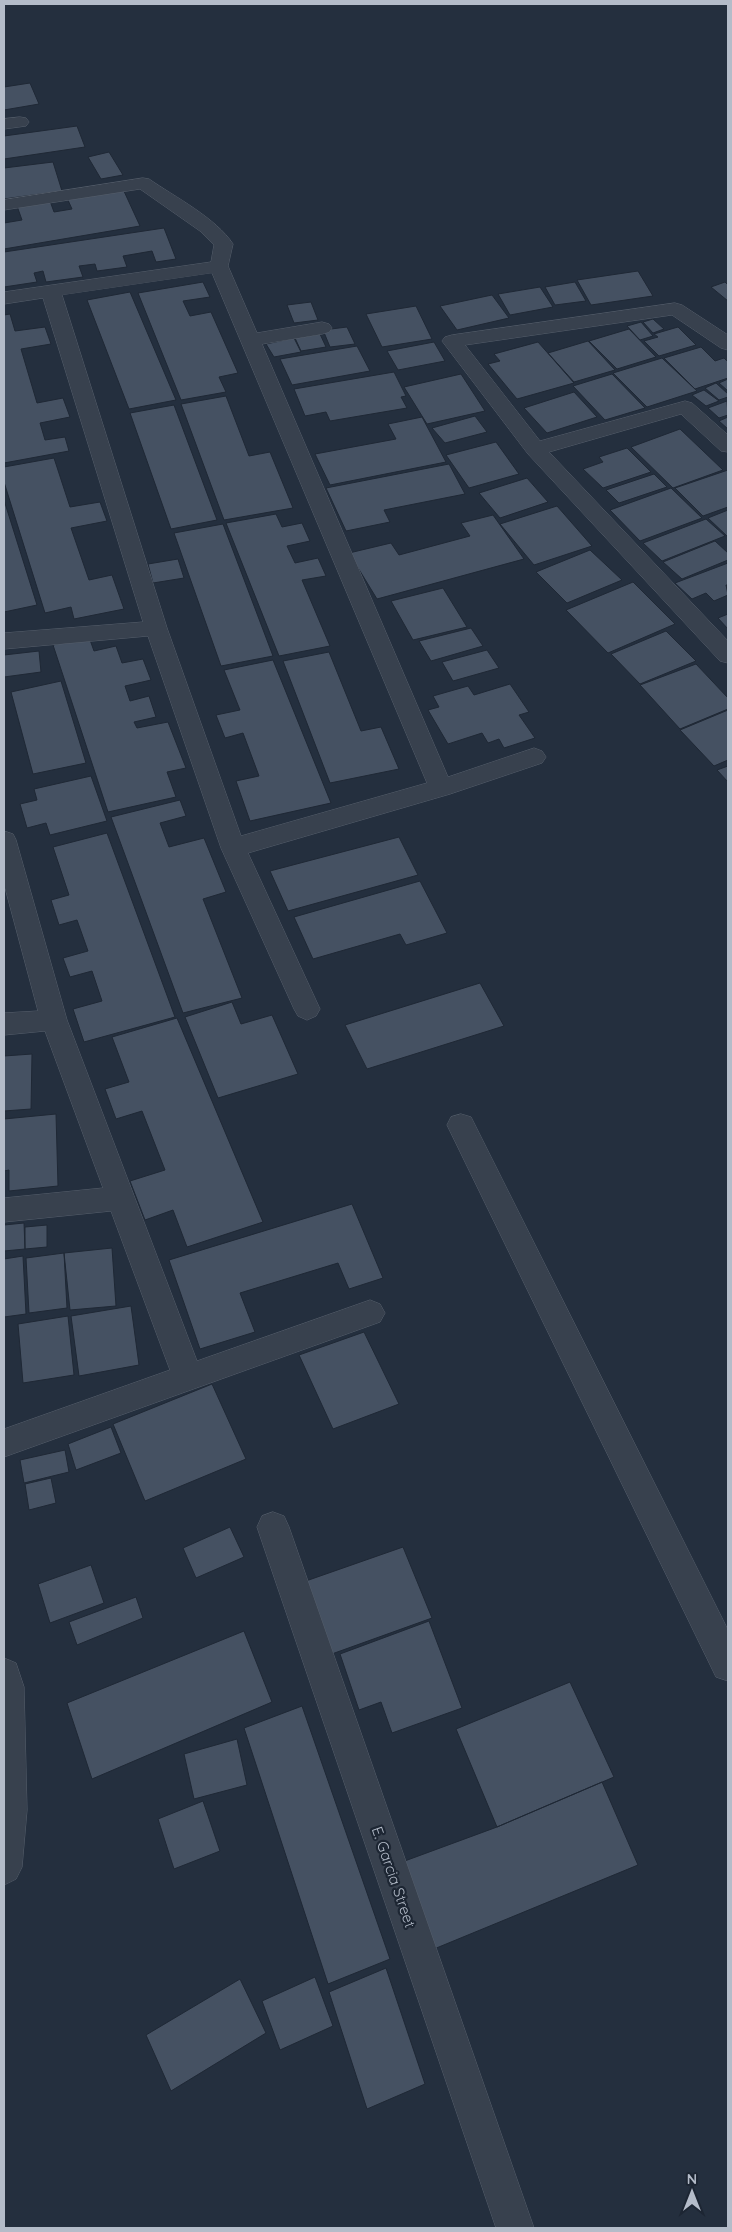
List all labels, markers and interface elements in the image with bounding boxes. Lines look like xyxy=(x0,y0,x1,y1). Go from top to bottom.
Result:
street label: E. Garcia Street xyxy=(368,1824,420,1930)
north arrow xyxy=(667,2167,717,2217)
text: N xyxy=(687,2170,697,2188)

